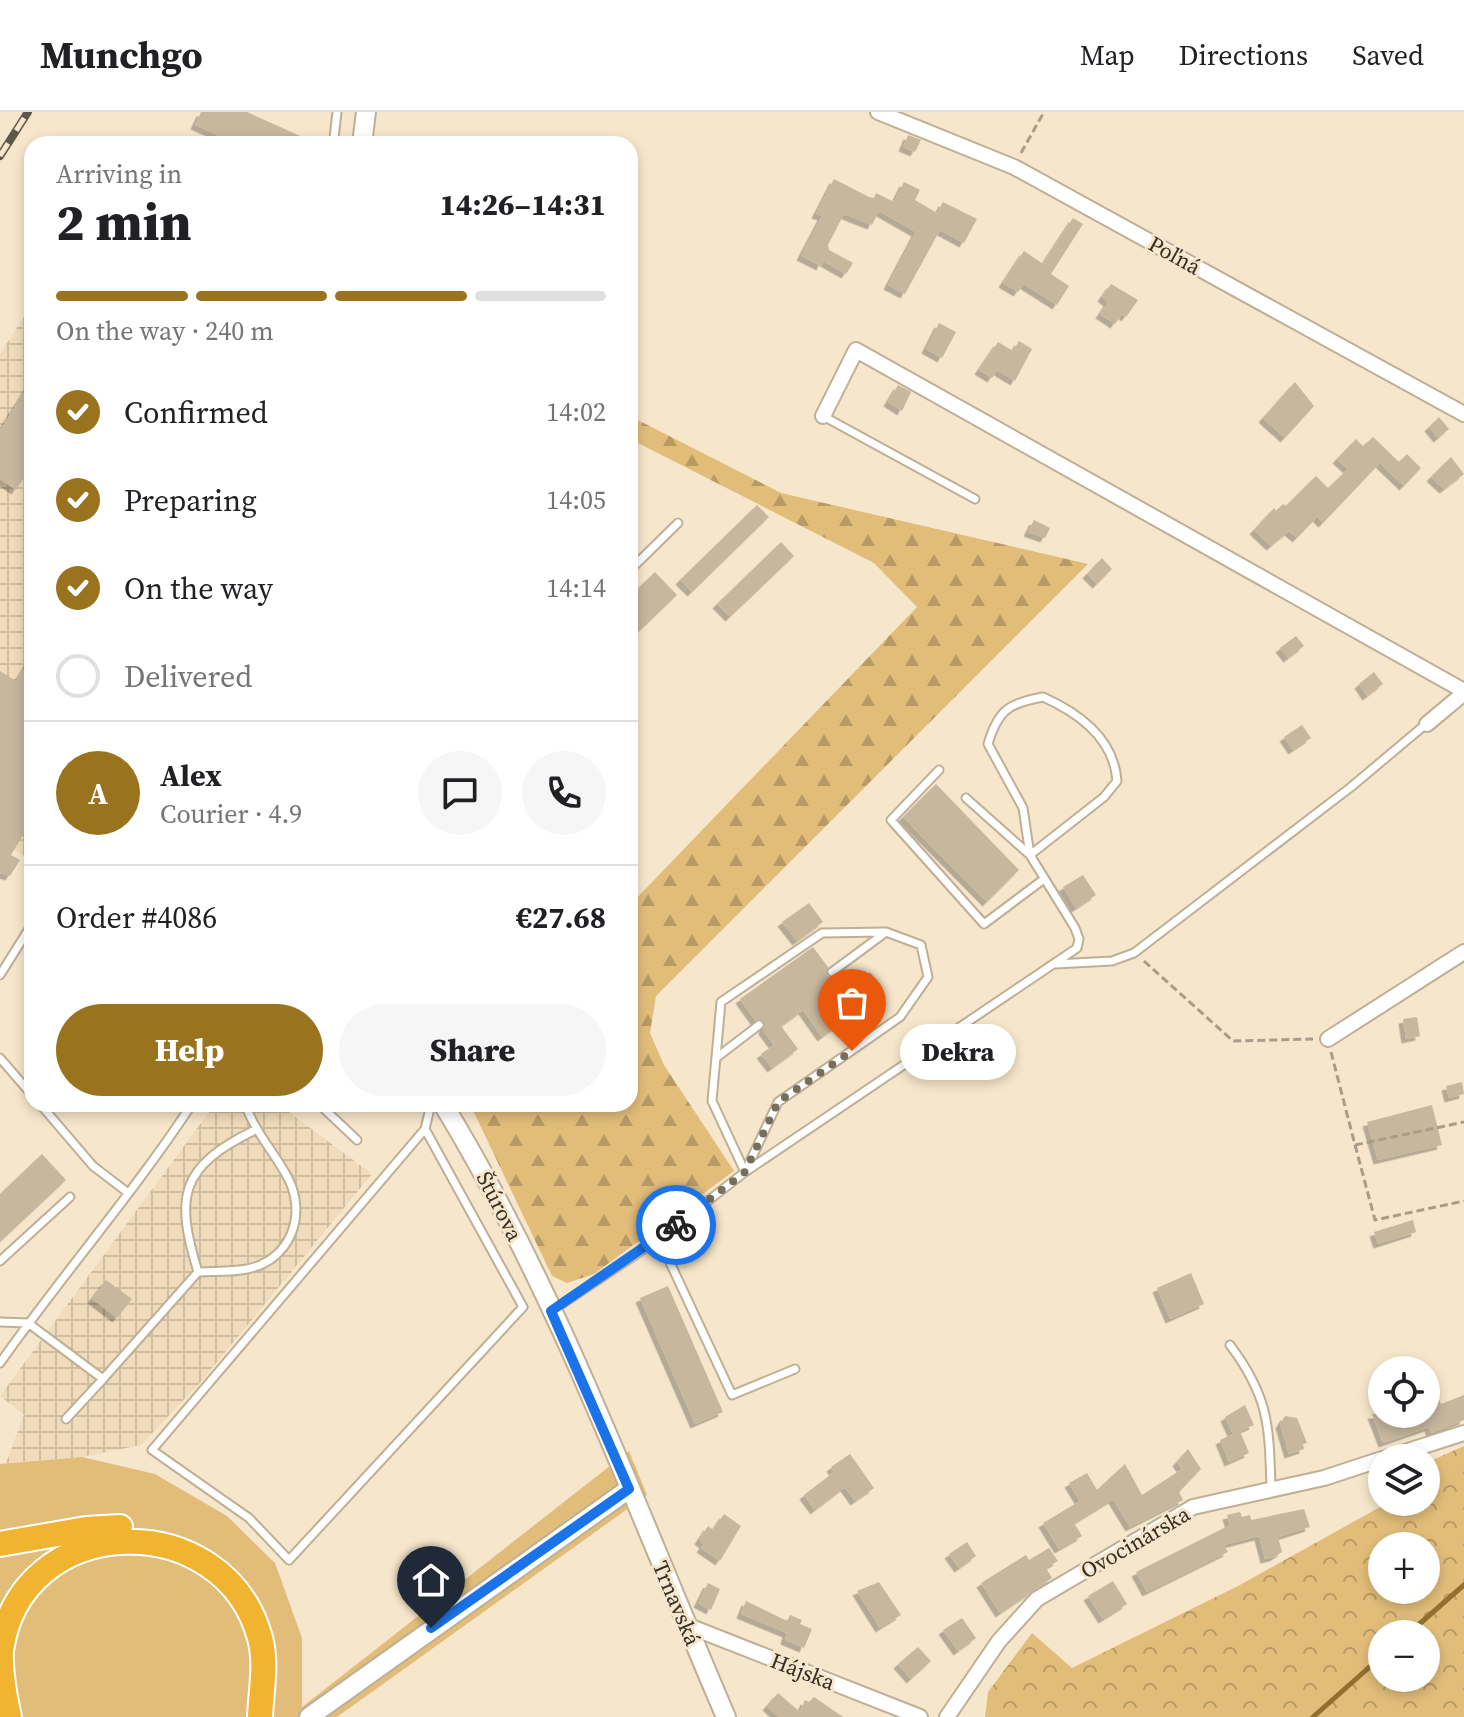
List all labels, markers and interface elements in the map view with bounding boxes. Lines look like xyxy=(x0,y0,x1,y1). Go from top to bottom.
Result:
text: Munchgo xyxy=(40,29,203,81)
text: Map xyxy=(1080,36,1135,74)
text: Directions xyxy=(1179,36,1308,74)
text: Saved xyxy=(1352,36,1424,74)
text: Arriving in xyxy=(56,156,182,192)
text: 14:26–14:31 xyxy=(439,184,606,225)
text: 2 min xyxy=(56,186,192,257)
street label: Poľná xyxy=(1143,228,1207,282)
text: On the way · 240 m xyxy=(56,313,274,349)
icon: check xyxy=(56,390,100,434)
text: Confirmed xyxy=(124,392,268,433)
text: 14:02 xyxy=(546,394,606,430)
icon: check xyxy=(56,478,100,522)
text: Preparing xyxy=(124,480,257,521)
text: 14:05 xyxy=(546,482,606,518)
icon: check xyxy=(56,566,100,610)
text: On the way xyxy=(124,568,273,609)
text: 14:14 xyxy=(546,570,606,606)
text: Delivered xyxy=(124,656,252,697)
button: chat xyxy=(418,751,502,835)
button: phone xyxy=(522,751,606,835)
text: Alex xyxy=(160,755,222,796)
text: A xyxy=(88,773,108,814)
text: Courier · 4.9 xyxy=(160,796,302,832)
text: Order #4086 xyxy=(56,897,217,938)
text: €27.68 xyxy=(516,897,606,938)
pin xyxy=(818,969,886,1051)
icon: bag xyxy=(830,981,874,1025)
button: Help xyxy=(56,1004,323,1096)
button: Share xyxy=(339,1004,606,1096)
callout: Dekra xyxy=(900,1023,1016,1079)
text: Dekra xyxy=(922,1034,994,1070)
street label: Štúrova xyxy=(470,1166,531,1247)
courier xyxy=(636,1185,716,1265)
icon: bike xyxy=(654,1203,698,1247)
map controls xyxy=(1368,1356,1440,1692)
button: locate xyxy=(1368,1356,1440,1428)
button: layers xyxy=(1368,1444,1440,1516)
street label: Ovocinárska xyxy=(1075,1498,1196,1585)
button: + xyxy=(1368,1532,1440,1604)
pin xyxy=(397,1546,465,1628)
street label: Trnavská xyxy=(646,1556,709,1651)
icon: home xyxy=(409,1558,453,1602)
button: − xyxy=(1368,1620,1440,1692)
street label: Hájska xyxy=(766,1645,840,1697)

